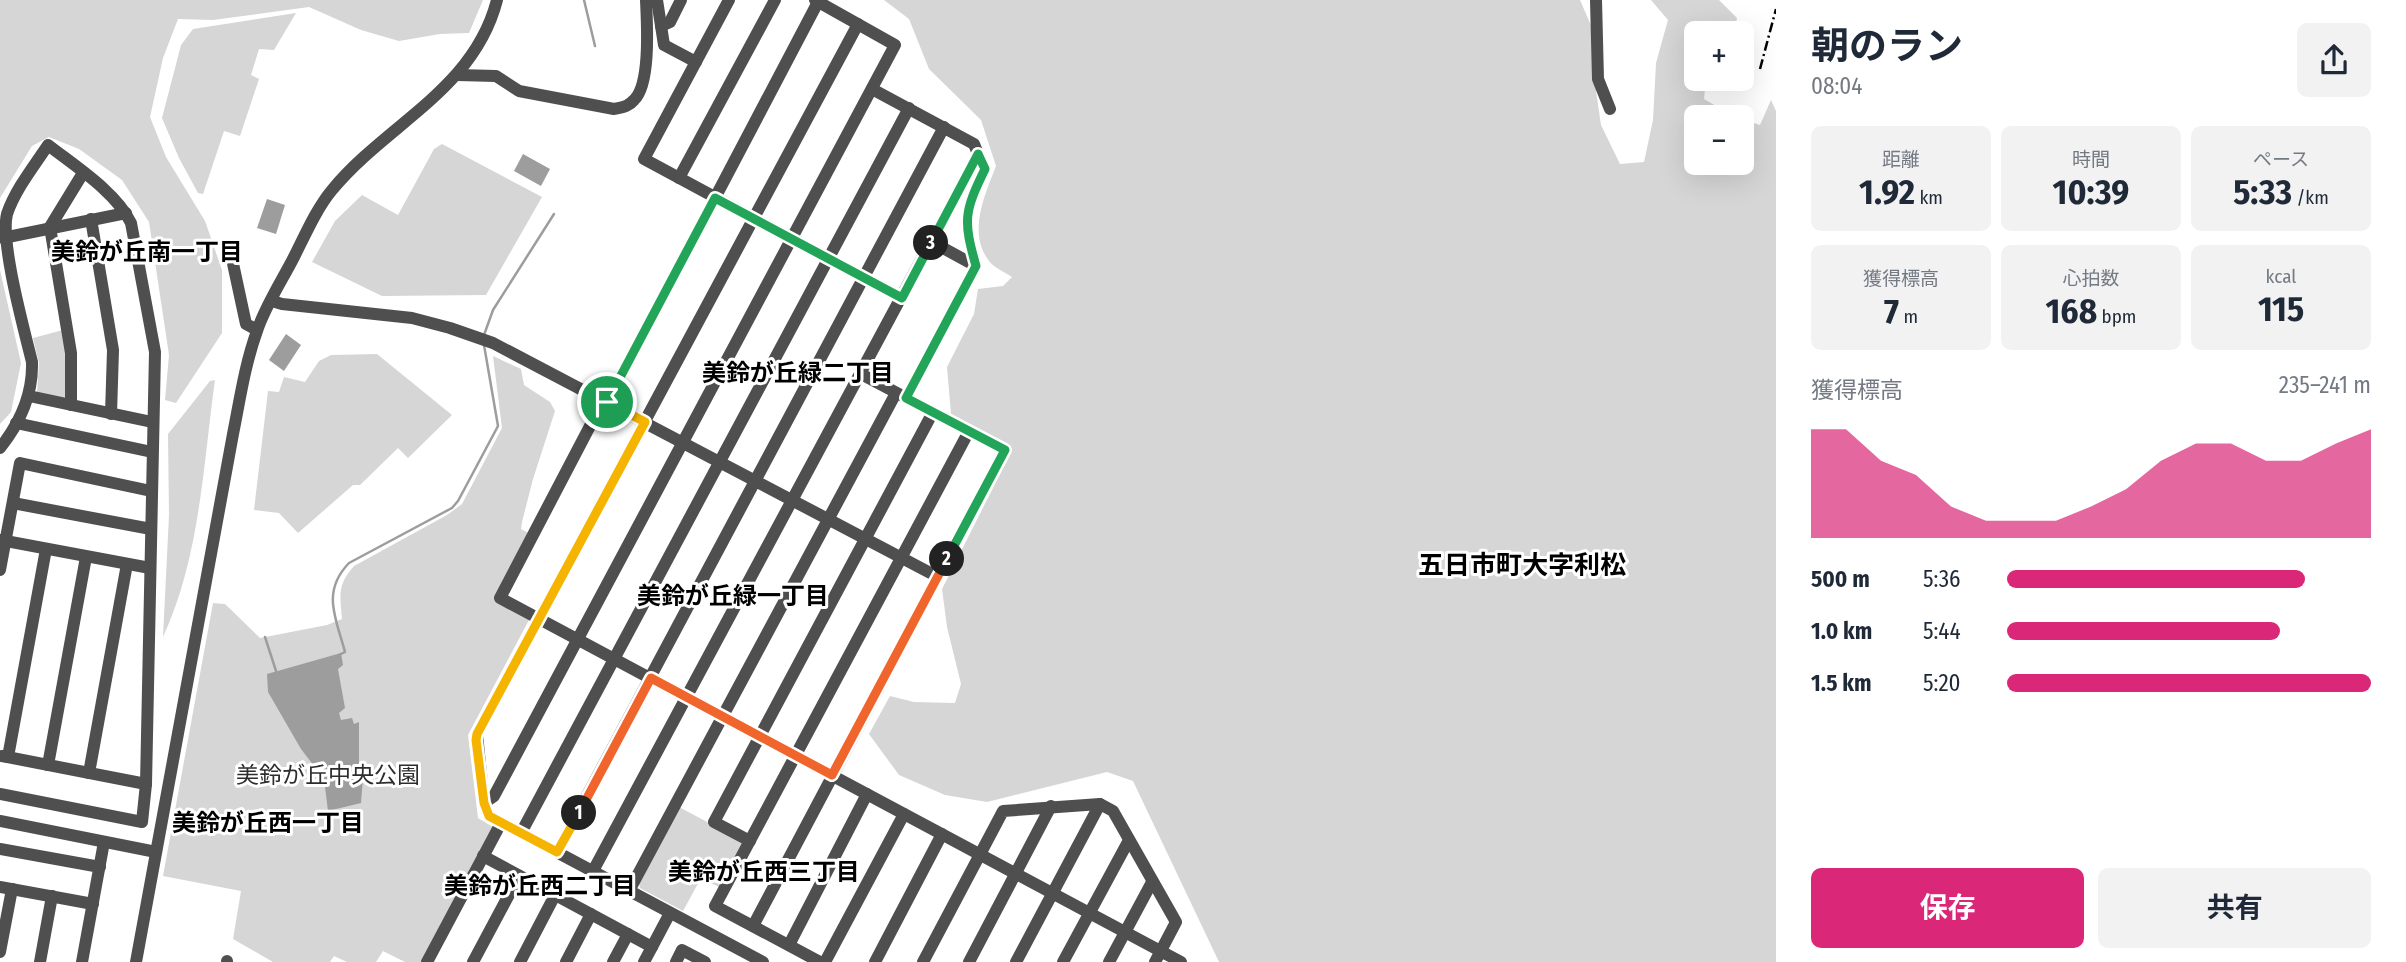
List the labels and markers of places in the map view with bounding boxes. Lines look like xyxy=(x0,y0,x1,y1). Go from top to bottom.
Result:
pin: 3 xyxy=(914,226,948,260)
pin xyxy=(577,372,637,432)
pin: 2 xyxy=(930,542,964,576)
pin: 1 xyxy=(562,796,596,830)

